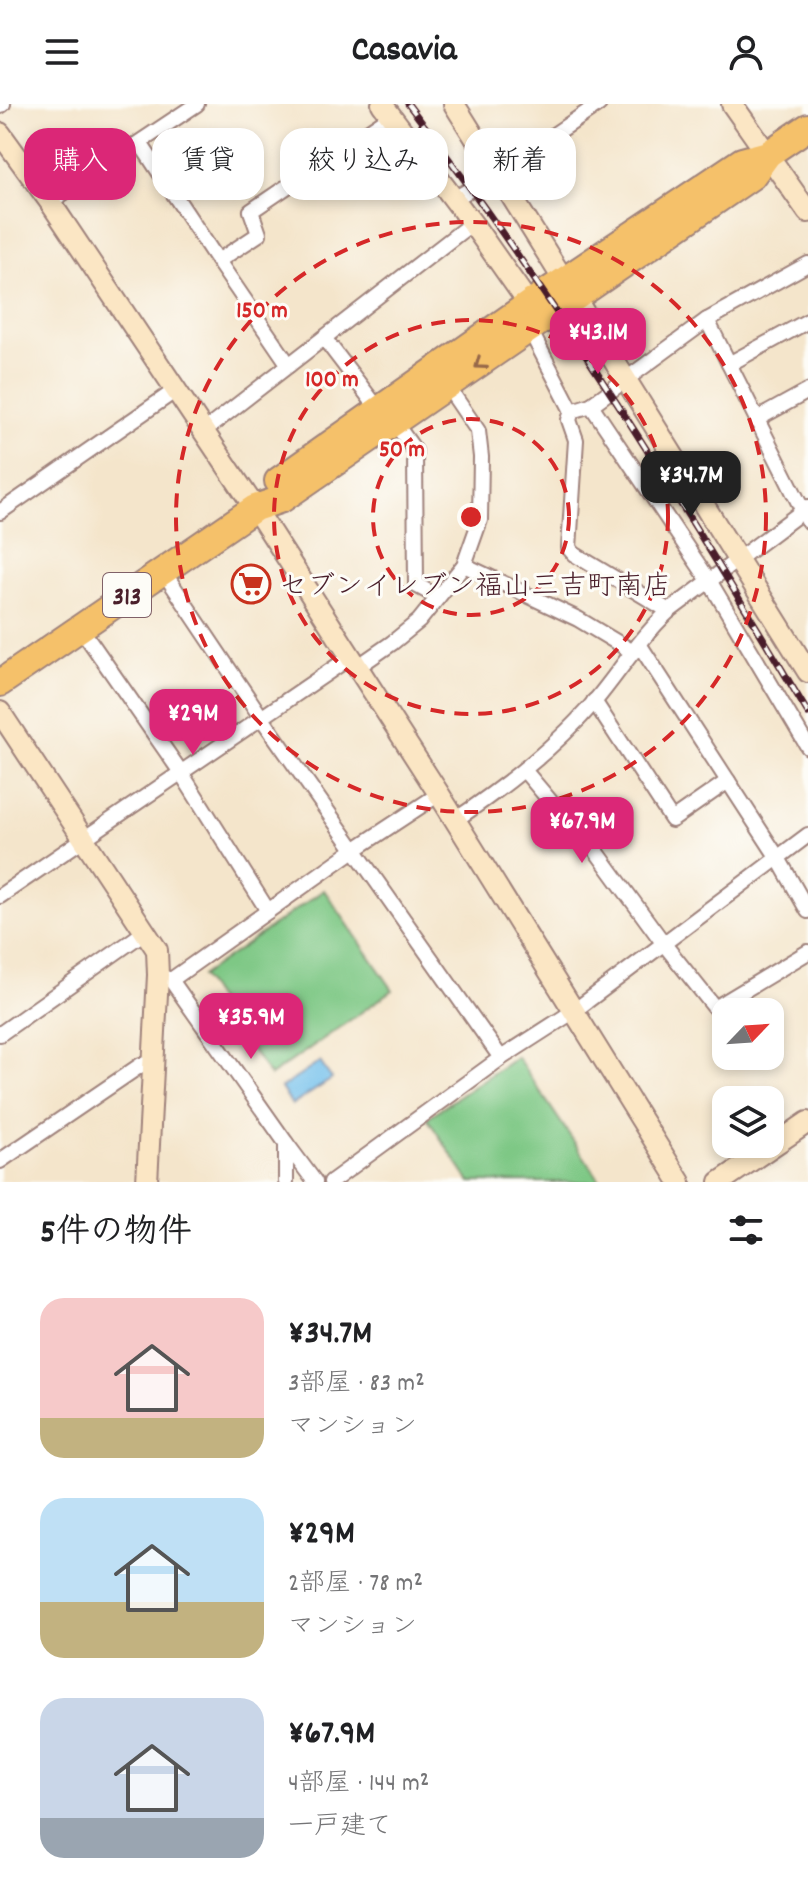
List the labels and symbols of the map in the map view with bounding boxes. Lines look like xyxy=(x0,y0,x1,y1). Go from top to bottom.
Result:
text: 150 m xyxy=(236,295,288,329)
pin: ¥43.1M xyxy=(533,308,663,376)
one-way arrow xyxy=(474,354,488,369)
text: 100 m xyxy=(305,364,359,398)
text: 50 m xyxy=(379,434,425,468)
pin: ¥34.7M xyxy=(626,451,756,519)
centre of rings xyxy=(457,503,485,531)
supermarket icon: セブンイレブン福山三吉町南店 xyxy=(230,563,272,605)
place label: セブンイレブン福山三吉町南店 xyxy=(279,569,671,609)
road number: 313 xyxy=(103,573,151,617)
pin: ¥29M xyxy=(146,689,240,757)
pin: ¥67.9M xyxy=(517,797,647,865)
pin: ¥35.9M xyxy=(186,993,316,1061)
north arrow xyxy=(712,998,784,1070)

